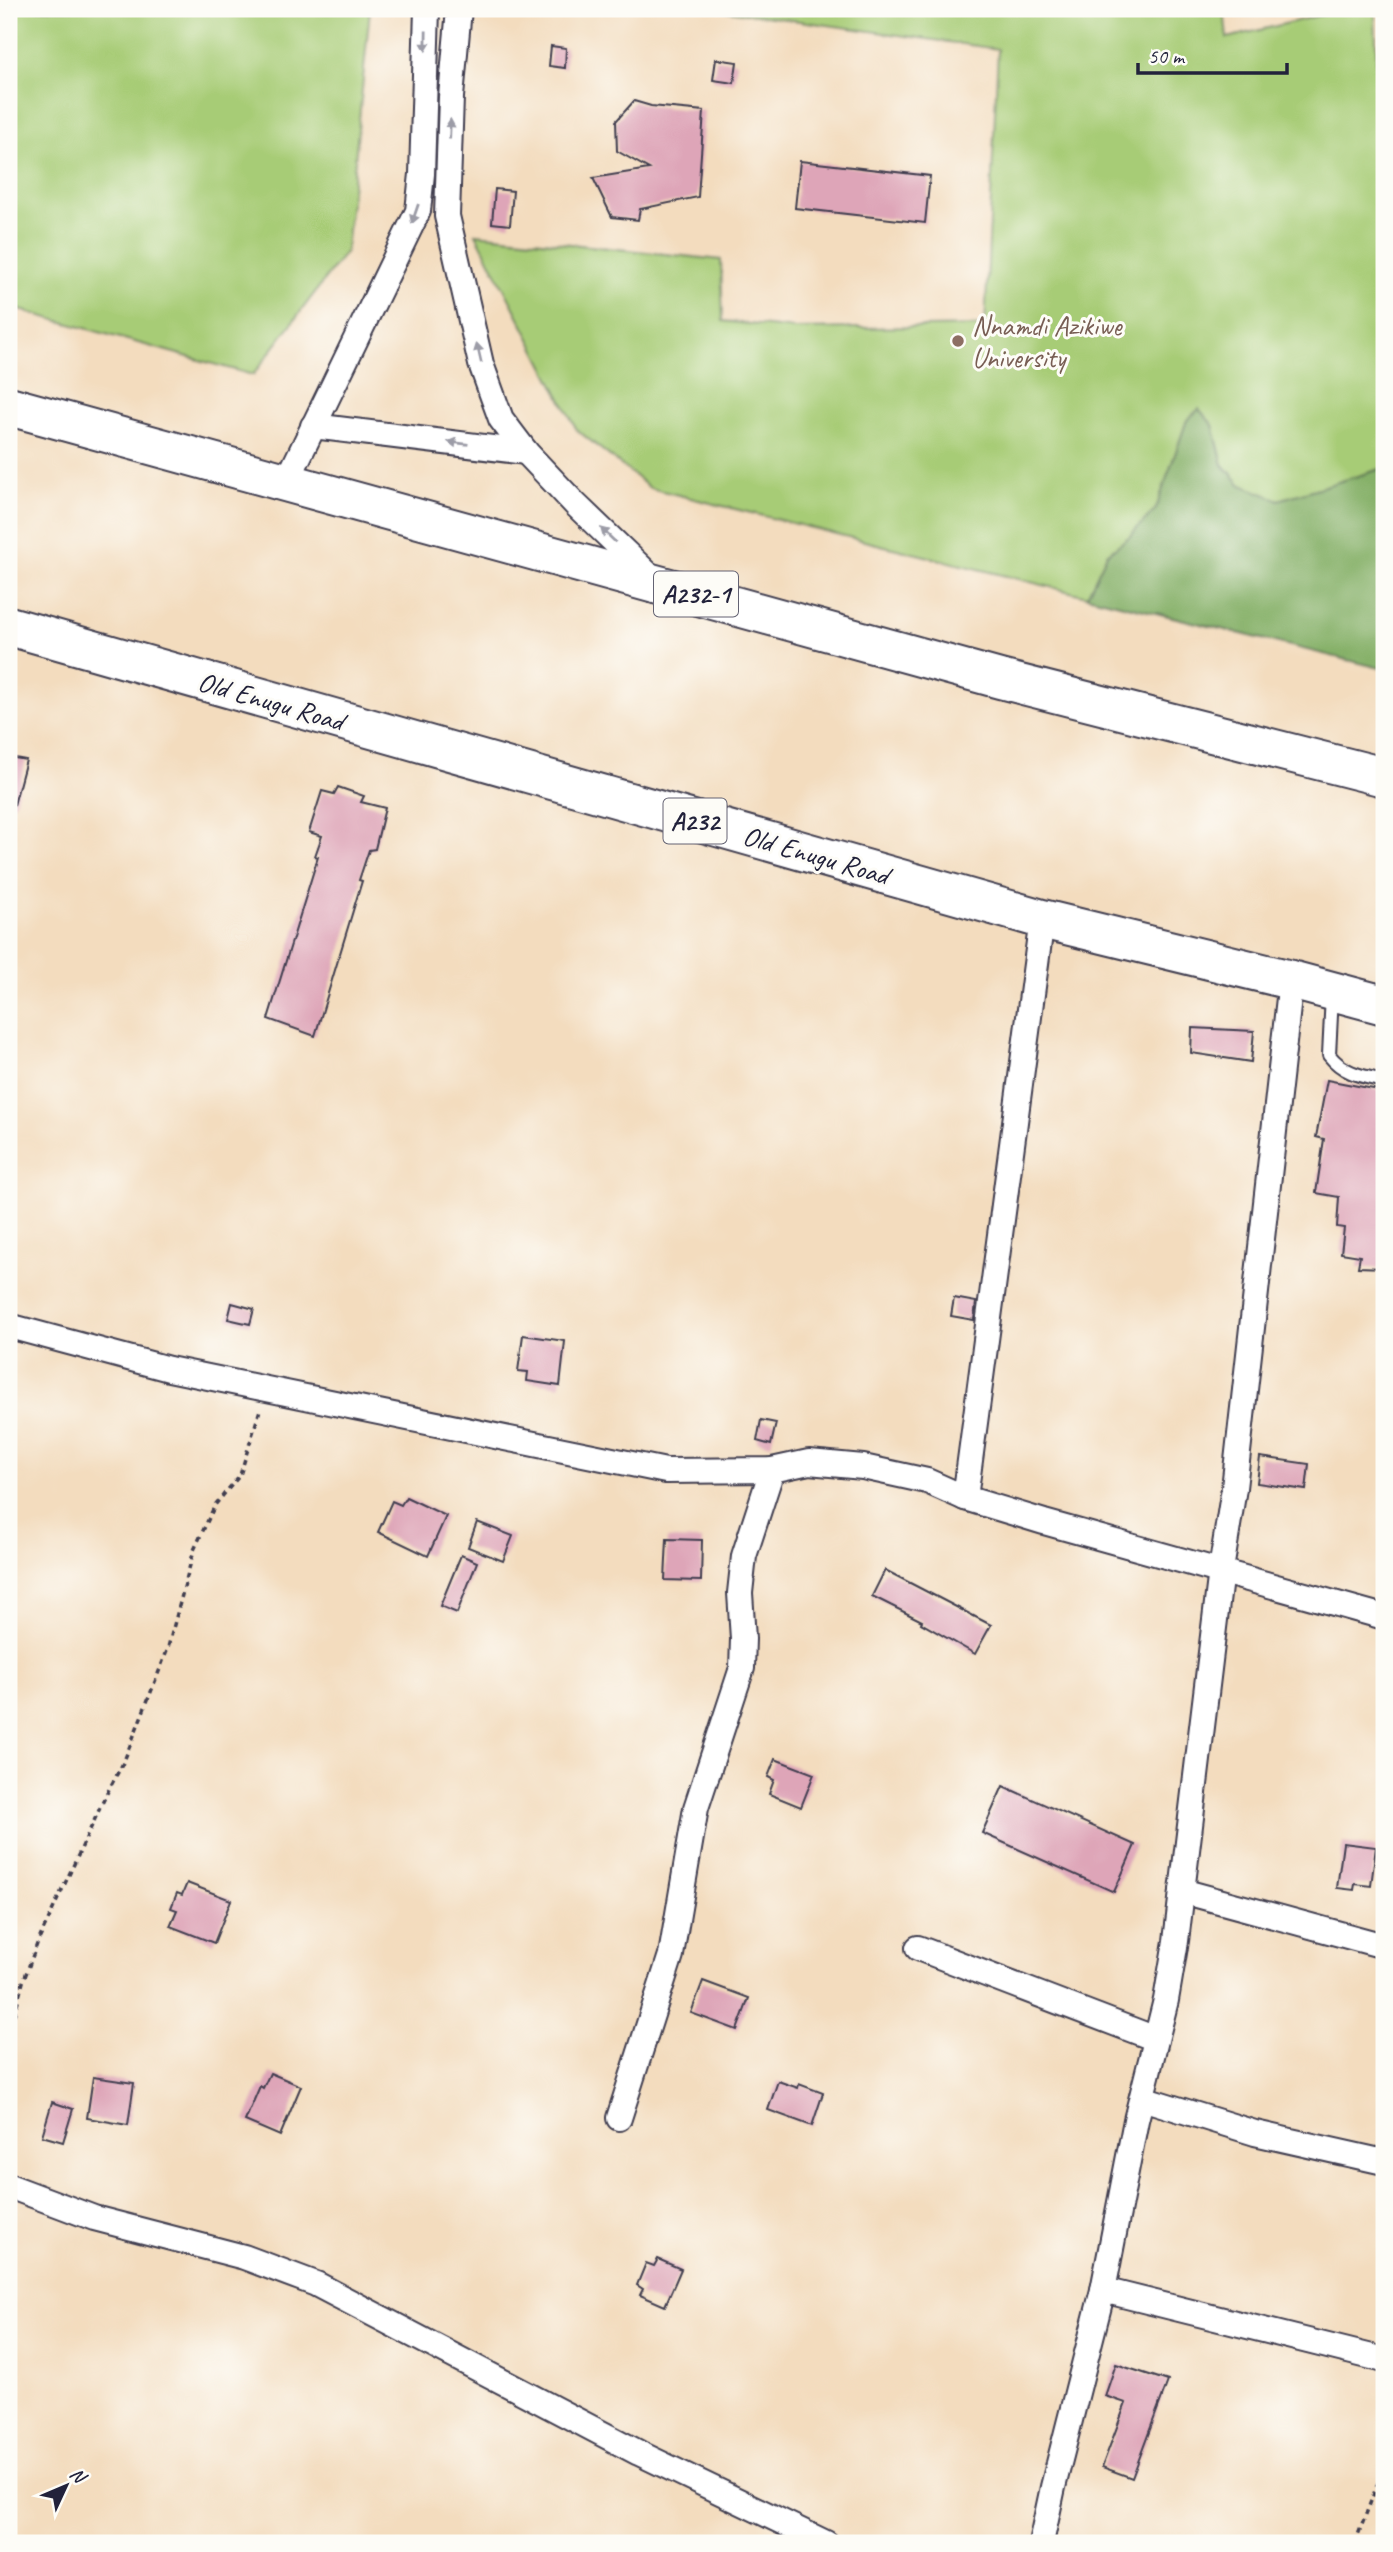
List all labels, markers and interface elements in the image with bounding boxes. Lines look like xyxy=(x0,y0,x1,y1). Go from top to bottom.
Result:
one-way arrow xyxy=(420,30,432,52)
scale bar xyxy=(1138,32,1286,76)
text: 50 m xyxy=(1148,43,1186,69)
one-way arrow xyxy=(444,118,455,140)
one-way arrow xyxy=(409,204,420,225)
place label: Nnamdi Azikiwe University xyxy=(972,308,1123,375)
marker: Nnamdi Azikiwe University xyxy=(950,333,966,349)
one-way arrow xyxy=(473,342,484,364)
one-way arrow xyxy=(447,438,469,449)
one-way arrow xyxy=(599,527,616,544)
road number: A232-1 xyxy=(654,572,738,616)
street label: Old Enugu Road xyxy=(194,664,352,740)
road number: A232 xyxy=(664,799,726,844)
street label: Old Enugu Road xyxy=(739,818,897,894)
north arrow xyxy=(32,2450,102,2520)
text: N xyxy=(65,2462,92,2490)

